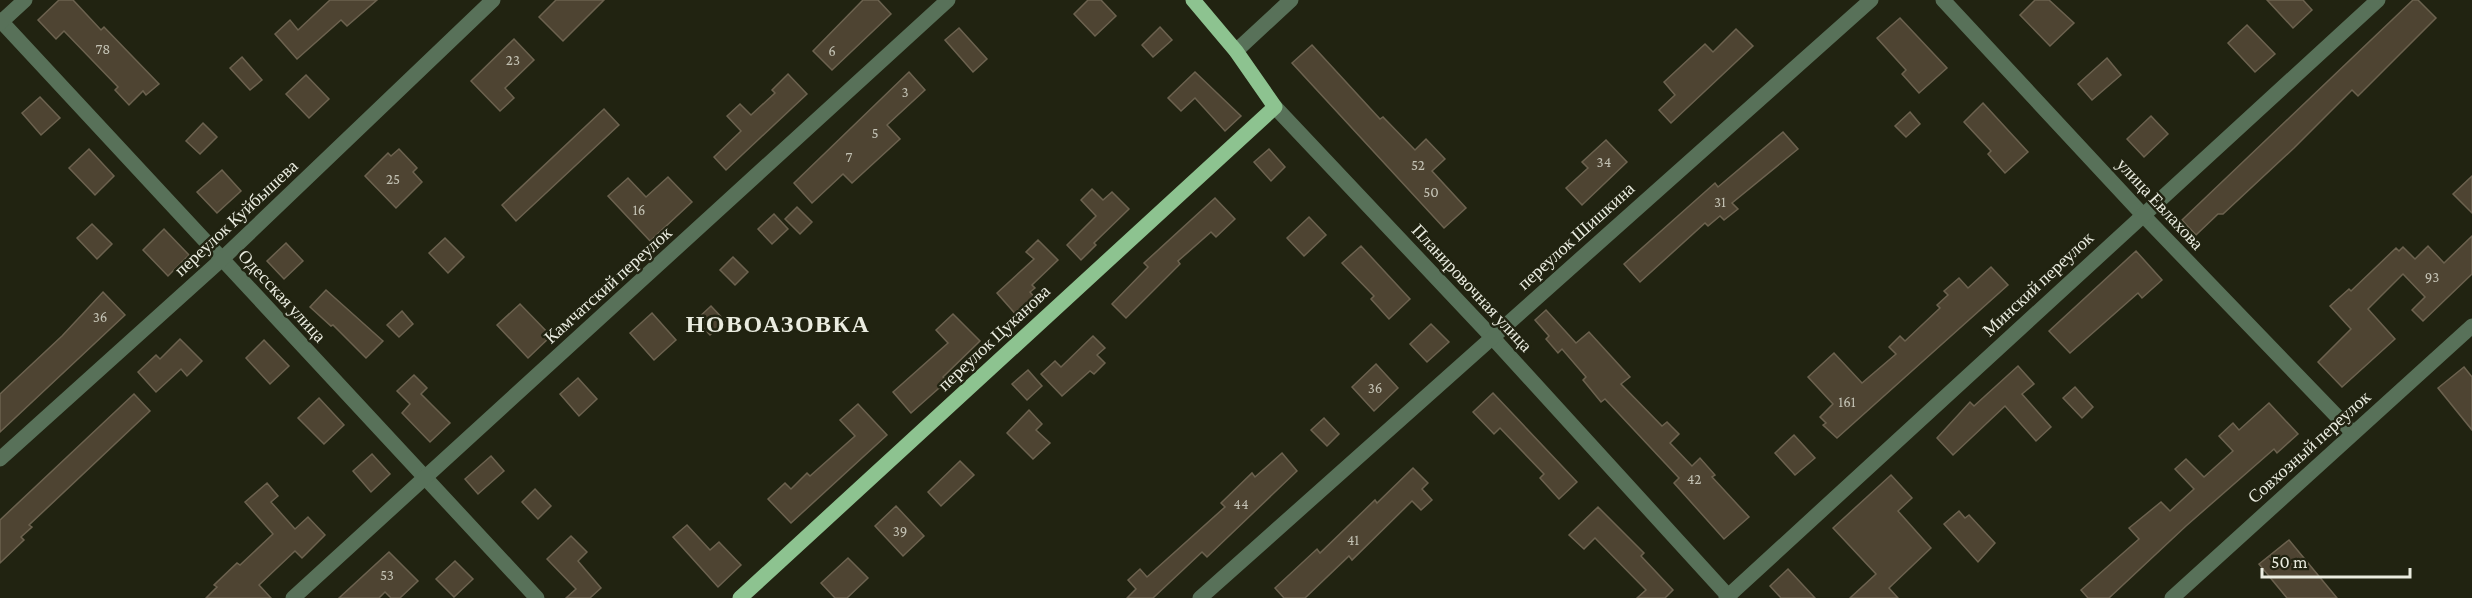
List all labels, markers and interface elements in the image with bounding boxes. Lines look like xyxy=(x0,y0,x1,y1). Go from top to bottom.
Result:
house number: 78 xyxy=(96,41,110,57)
house number: 6 xyxy=(828,43,836,59)
house number: 23 xyxy=(506,52,520,68)
house number: 3 xyxy=(901,84,909,100)
house number: 5 xyxy=(871,125,879,141)
house number: 7 xyxy=(846,149,853,165)
house number: 34 xyxy=(1597,154,1611,170)
street label: улица Евлахова xyxy=(2113,154,2207,254)
street label: переулок Куйбышева xyxy=(170,156,302,280)
house number: 52 xyxy=(1411,157,1425,173)
house number: 25 xyxy=(386,171,400,187)
street label: переулок Шишкина xyxy=(1514,178,1638,294)
house number: 50 xyxy=(1423,184,1439,200)
house number: 31 xyxy=(1714,194,1726,210)
house number: 16 xyxy=(633,202,645,218)
street label: Планировочная улица xyxy=(1408,220,1536,356)
street label: Камчатский переулок xyxy=(540,222,676,347)
street label: Минский переулок xyxy=(1979,227,2098,340)
street label: Одесская улица xyxy=(234,246,330,346)
house number: 93 xyxy=(2425,269,2439,285)
street label: переулок Цуканова xyxy=(934,281,1054,395)
house number: 36 xyxy=(93,309,107,325)
district label: НОВОАЗОВКА xyxy=(686,310,870,337)
house number: 36 xyxy=(1368,380,1382,396)
street label: Совхозный переулок xyxy=(2244,387,2375,507)
house number: 161 xyxy=(1838,394,1856,410)
house number: 42 xyxy=(1687,471,1701,487)
house number: 44 xyxy=(1233,496,1249,512)
house number: 39 xyxy=(893,523,907,539)
house number: 41 xyxy=(1347,532,1359,548)
scale bar xyxy=(2262,541,2410,579)
text: 50 m xyxy=(2271,552,2308,572)
house number: 53 xyxy=(380,567,394,583)

